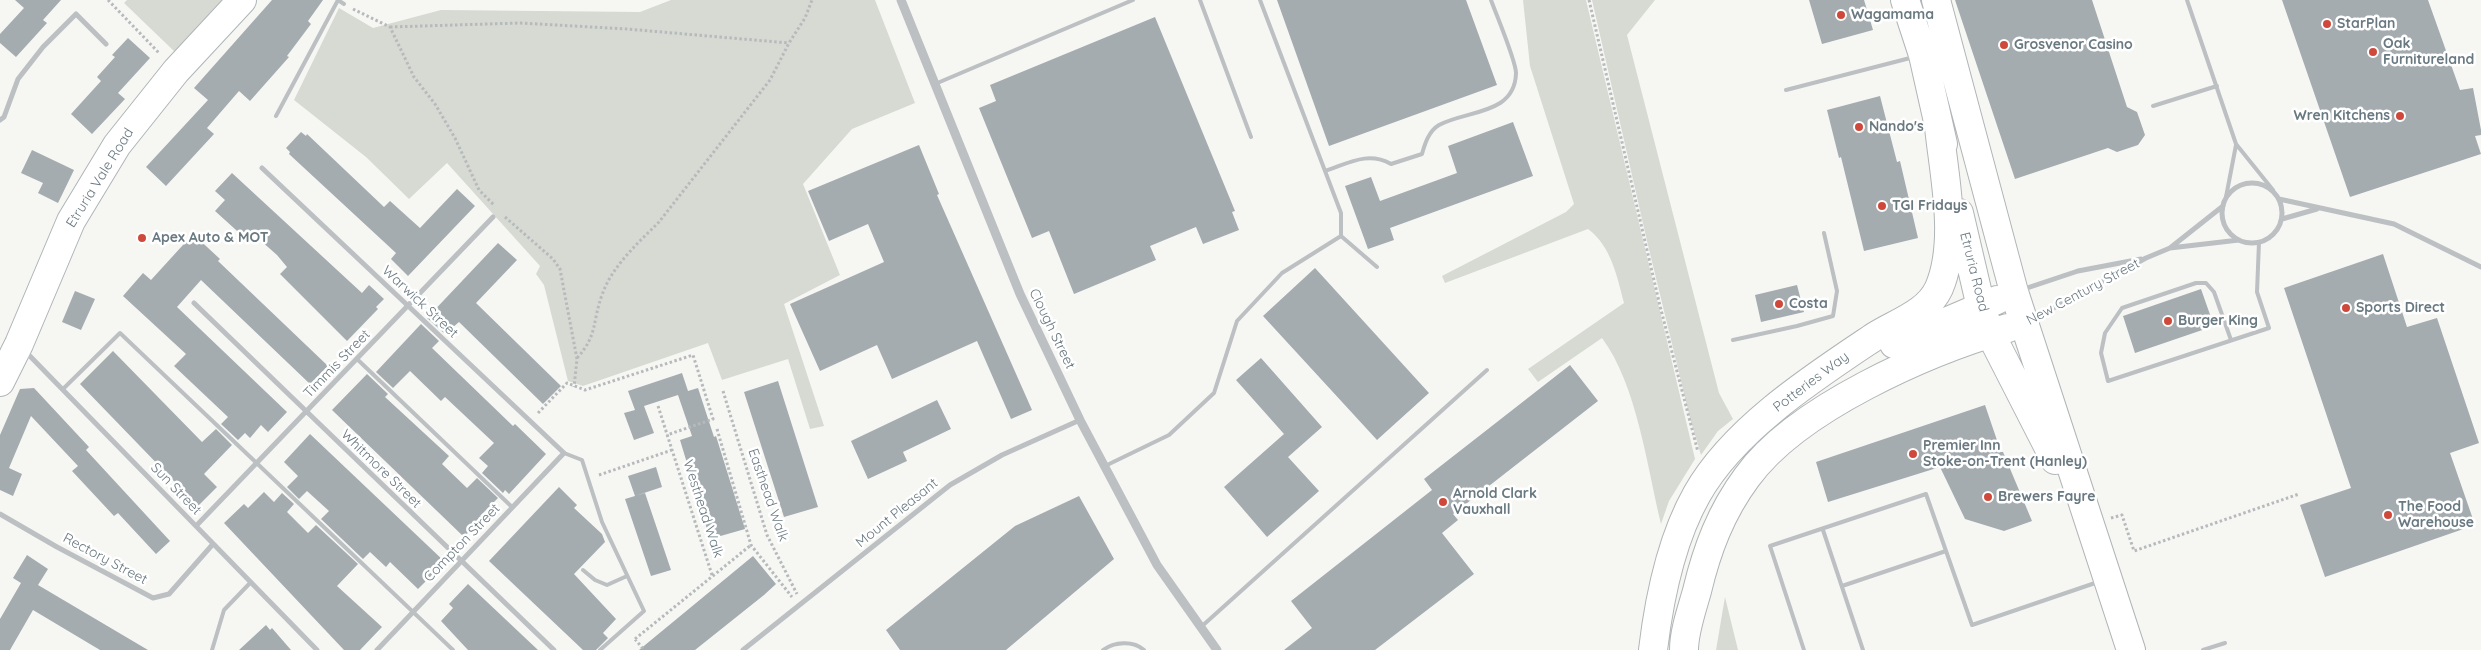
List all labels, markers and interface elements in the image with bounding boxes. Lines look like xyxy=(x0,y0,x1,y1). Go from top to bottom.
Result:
place label: Wagamama xyxy=(1851,7,1934,23)
marker: Wagamama xyxy=(1835,9,1847,21)
place label: StarPlan xyxy=(2337,16,2395,32)
marker: StarPlan xyxy=(2321,18,2333,30)
place label: Oak Furnitureland xyxy=(2383,36,2474,68)
place label: Grosvenor Casino xyxy=(2014,37,2133,53)
marker: Grosvenor Casino xyxy=(1998,39,2010,51)
marker: Oak Furnitureland xyxy=(2367,46,2379,58)
place label: Wren Kitchens xyxy=(2294,108,2390,124)
marker: Wren Kitchens xyxy=(2394,110,2406,122)
place label: Nando's xyxy=(1869,119,1924,135)
marker: Nando's xyxy=(1853,121,1865,133)
street label: Etruria Vale Road xyxy=(63,125,137,231)
place label: TGI Fridays xyxy=(1892,198,1968,214)
marker: TGI Fridays xyxy=(1876,200,1888,212)
place label: Apex Auto & MOT xyxy=(152,230,268,246)
street label: Etruria Road xyxy=(1956,230,1992,314)
marker: Apex Auto & MOT xyxy=(136,232,148,244)
street label: New Century Street xyxy=(2024,255,2142,329)
street label: Warwick Street xyxy=(378,262,462,342)
street label: Clough Street xyxy=(1025,286,1079,372)
place label: Costa xyxy=(1789,296,1828,312)
marker: Costa xyxy=(1773,298,1785,310)
place label: Sports Direct xyxy=(2356,300,2445,316)
marker: Sports Direct xyxy=(2340,302,2352,314)
place label: Burger King xyxy=(2178,313,2258,329)
marker: Burger King xyxy=(2162,315,2174,327)
street label: Timmis Street xyxy=(300,326,374,402)
street label: Potteries Way xyxy=(1770,348,1852,416)
street label: Whitmore Street xyxy=(337,426,425,512)
place label: Premier Inn Stoke-on-Trent (Hanley) xyxy=(1923,438,2087,471)
street label: Easthead Walk xyxy=(744,446,792,544)
marker: Premier Inn Stoke-on-Trent (Hanley) xyxy=(1907,448,1919,460)
street label: Westhead Walk xyxy=(679,458,727,560)
street label: Sun Street xyxy=(147,459,205,519)
street label: Mount Pleasant xyxy=(853,475,941,551)
place label: Arnold Clark Vauxhall xyxy=(1453,486,1537,518)
place label: Brewers Fayre xyxy=(1998,489,2096,505)
marker: Brewers Fayre xyxy=(1982,491,1994,503)
marker: Arnold Clark Vauxhall xyxy=(1437,496,1449,508)
place label: The Food Warehouse xyxy=(2398,499,2474,532)
street label: Compton Street xyxy=(420,500,504,586)
marker: The Food Warehouse xyxy=(2382,509,2394,521)
street label: Rectory Street xyxy=(60,530,150,588)

